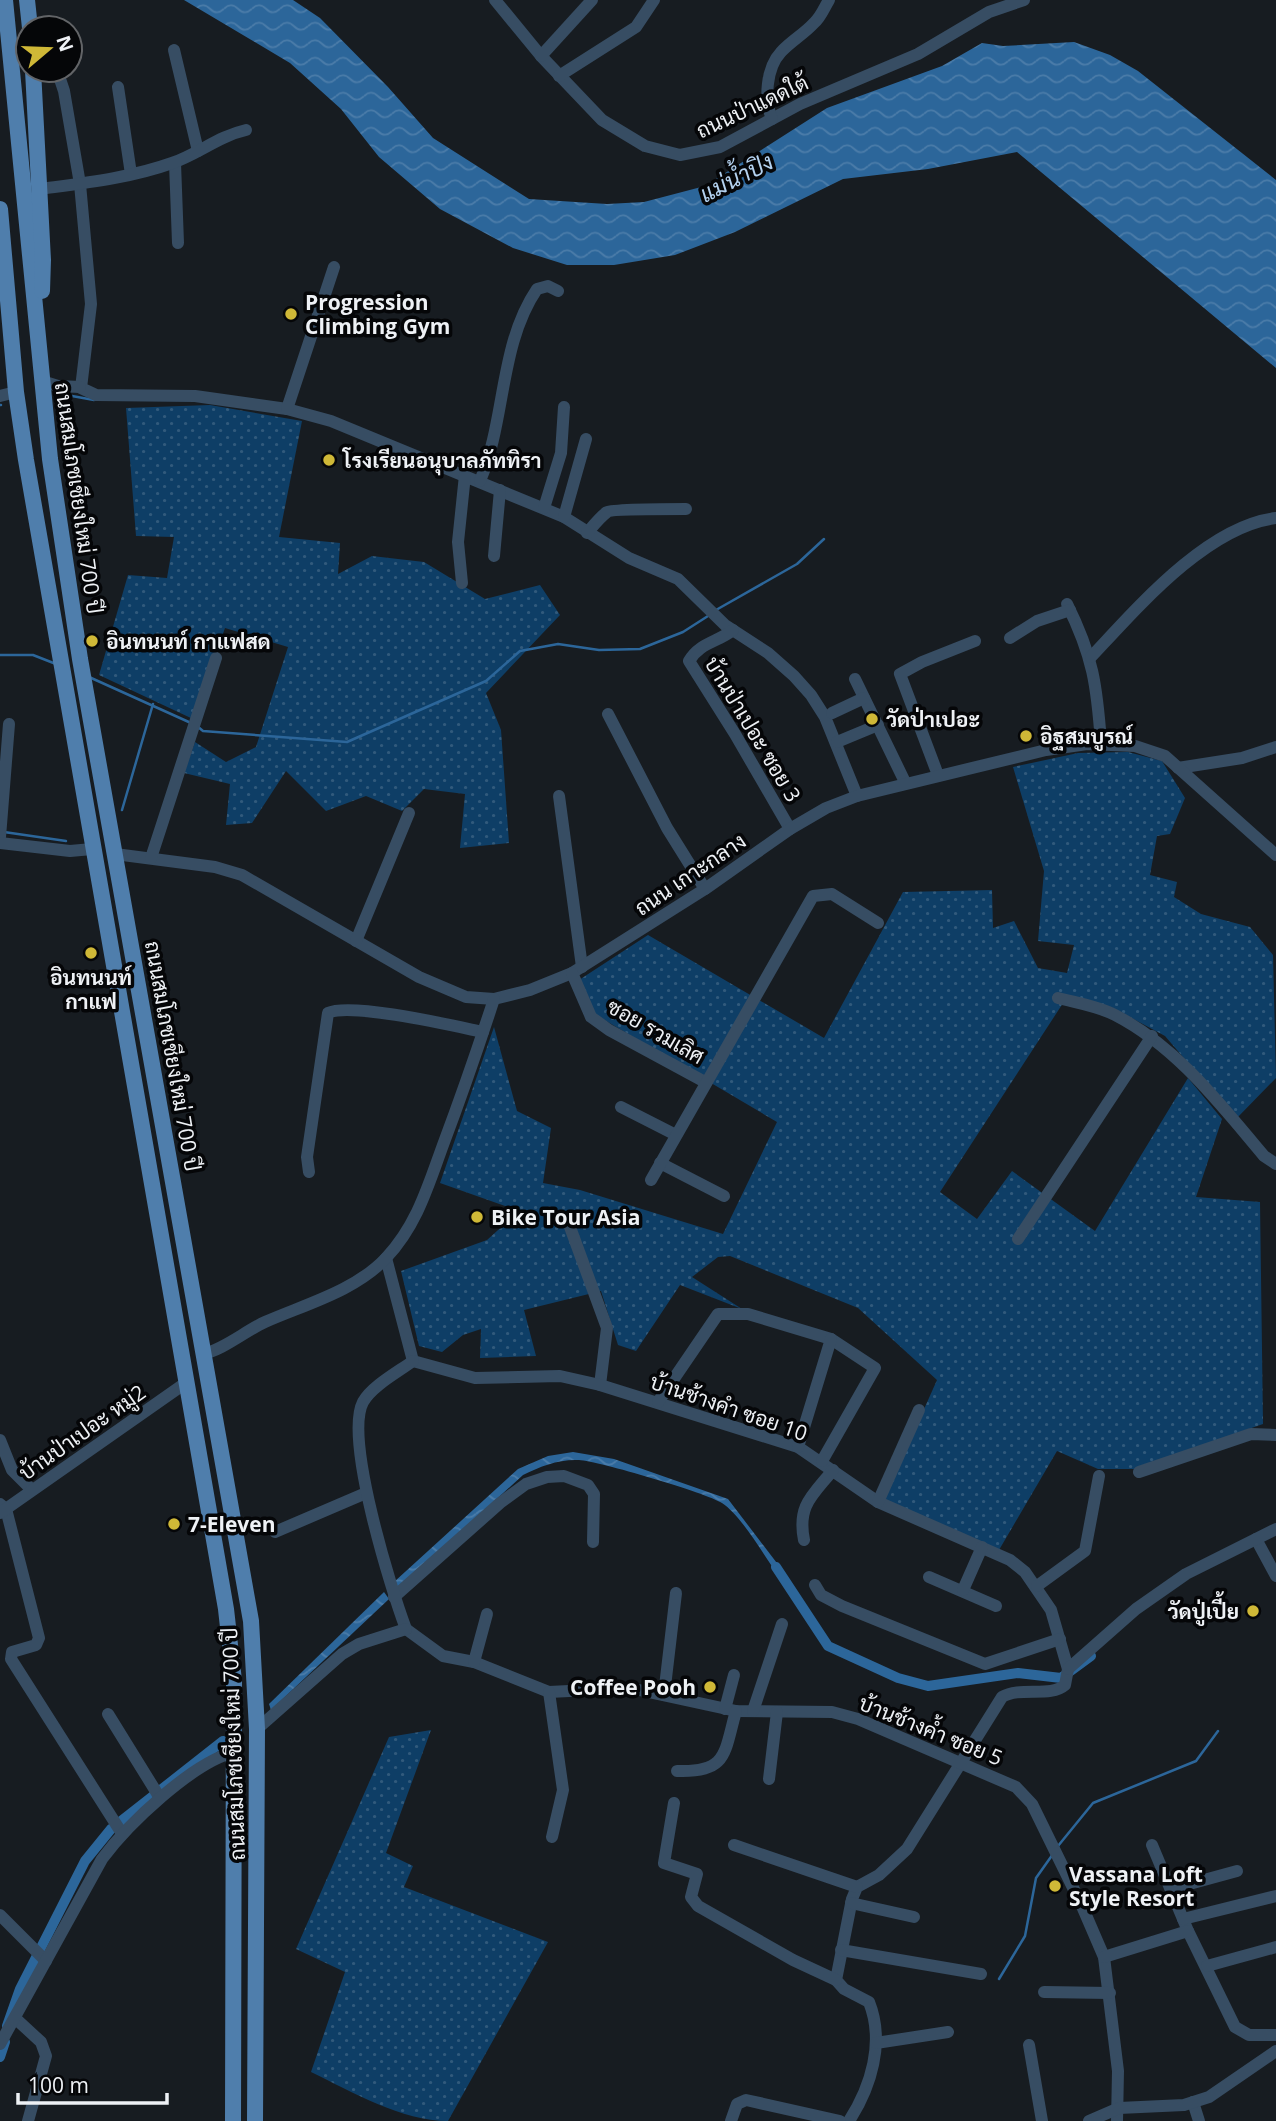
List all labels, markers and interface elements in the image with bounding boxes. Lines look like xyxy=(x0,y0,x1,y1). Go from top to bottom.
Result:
north arrow xyxy=(14,14,84,84)
text: N xyxy=(50,32,80,55)
street label: ถนนป่าแดดใต้ xyxy=(691,67,813,144)
water label: แม่น้ำปิง xyxy=(692,142,778,209)
place label: Progression Climbing Gym xyxy=(305,288,450,340)
marker: Progression Climbing Gym xyxy=(283,306,299,322)
street label: ถนนสมโภชเชียงใหม่ 700 ปี xyxy=(49,381,109,615)
place label: โรงเรียนอนุบาลภัททิรา xyxy=(341,446,542,476)
marker: โรงเรียนอนุบาลภัททิรา xyxy=(321,452,337,468)
place label: อินทนนท์ กาแฟสด xyxy=(106,627,271,655)
marker: อินทนนท์ กาแฟสด xyxy=(84,633,100,649)
street label: บ้านป่าเปอะ ซอย 3 xyxy=(698,651,808,807)
place label: วัดป่าเปอะ xyxy=(886,705,980,733)
marker: วัดป่าเปอะ xyxy=(864,711,880,727)
place label: อิฐสมบูรณ์ xyxy=(1040,722,1134,751)
marker: อิฐสมบูรณ์ xyxy=(1018,728,1034,744)
street label: ถนน เกาะกลาง xyxy=(629,826,751,922)
street label: ถนนสมโภชเชียงใหม่ 700 ปี xyxy=(139,939,207,1173)
marker: อินทนนท์ กาแฟ xyxy=(83,945,99,961)
place label: อินทนนท์ กาแฟ xyxy=(50,963,133,1015)
street label: ซอย รวมเลิศ xyxy=(602,992,710,1070)
place label: Bike Tour Asia xyxy=(491,1203,640,1231)
marker: Bike Tour Asia xyxy=(469,1209,485,1225)
street label: บ้านช้างคำ ซอย 10 xyxy=(647,1367,811,1447)
street label: บ้านป่าเปอะ หมู่2 xyxy=(13,1378,152,1488)
place label: 7-Eleven xyxy=(188,1510,276,1538)
marker: 7-Eleven xyxy=(166,1516,182,1532)
place label: วัดปู่เปี้ย xyxy=(1168,1591,1239,1626)
marker: วัดปู่เปี้ย xyxy=(1245,1603,1261,1619)
street label: ถนนสมโภชเชียงใหม่ 700 ปี xyxy=(215,1627,251,1861)
place label: Coffee Pooh xyxy=(570,1673,696,1701)
marker: Coffee Pooh xyxy=(702,1679,718,1695)
street label: บ้านช้างค้ำ ซอย 5 xyxy=(855,1686,1008,1772)
place label: Vassana Loft Style Resort xyxy=(1069,1860,1203,1912)
marker: Vassana Loft Style Resort xyxy=(1047,1878,1063,1894)
scale bar xyxy=(18,2062,166,2106)
text: 100 m xyxy=(28,2071,89,2099)

